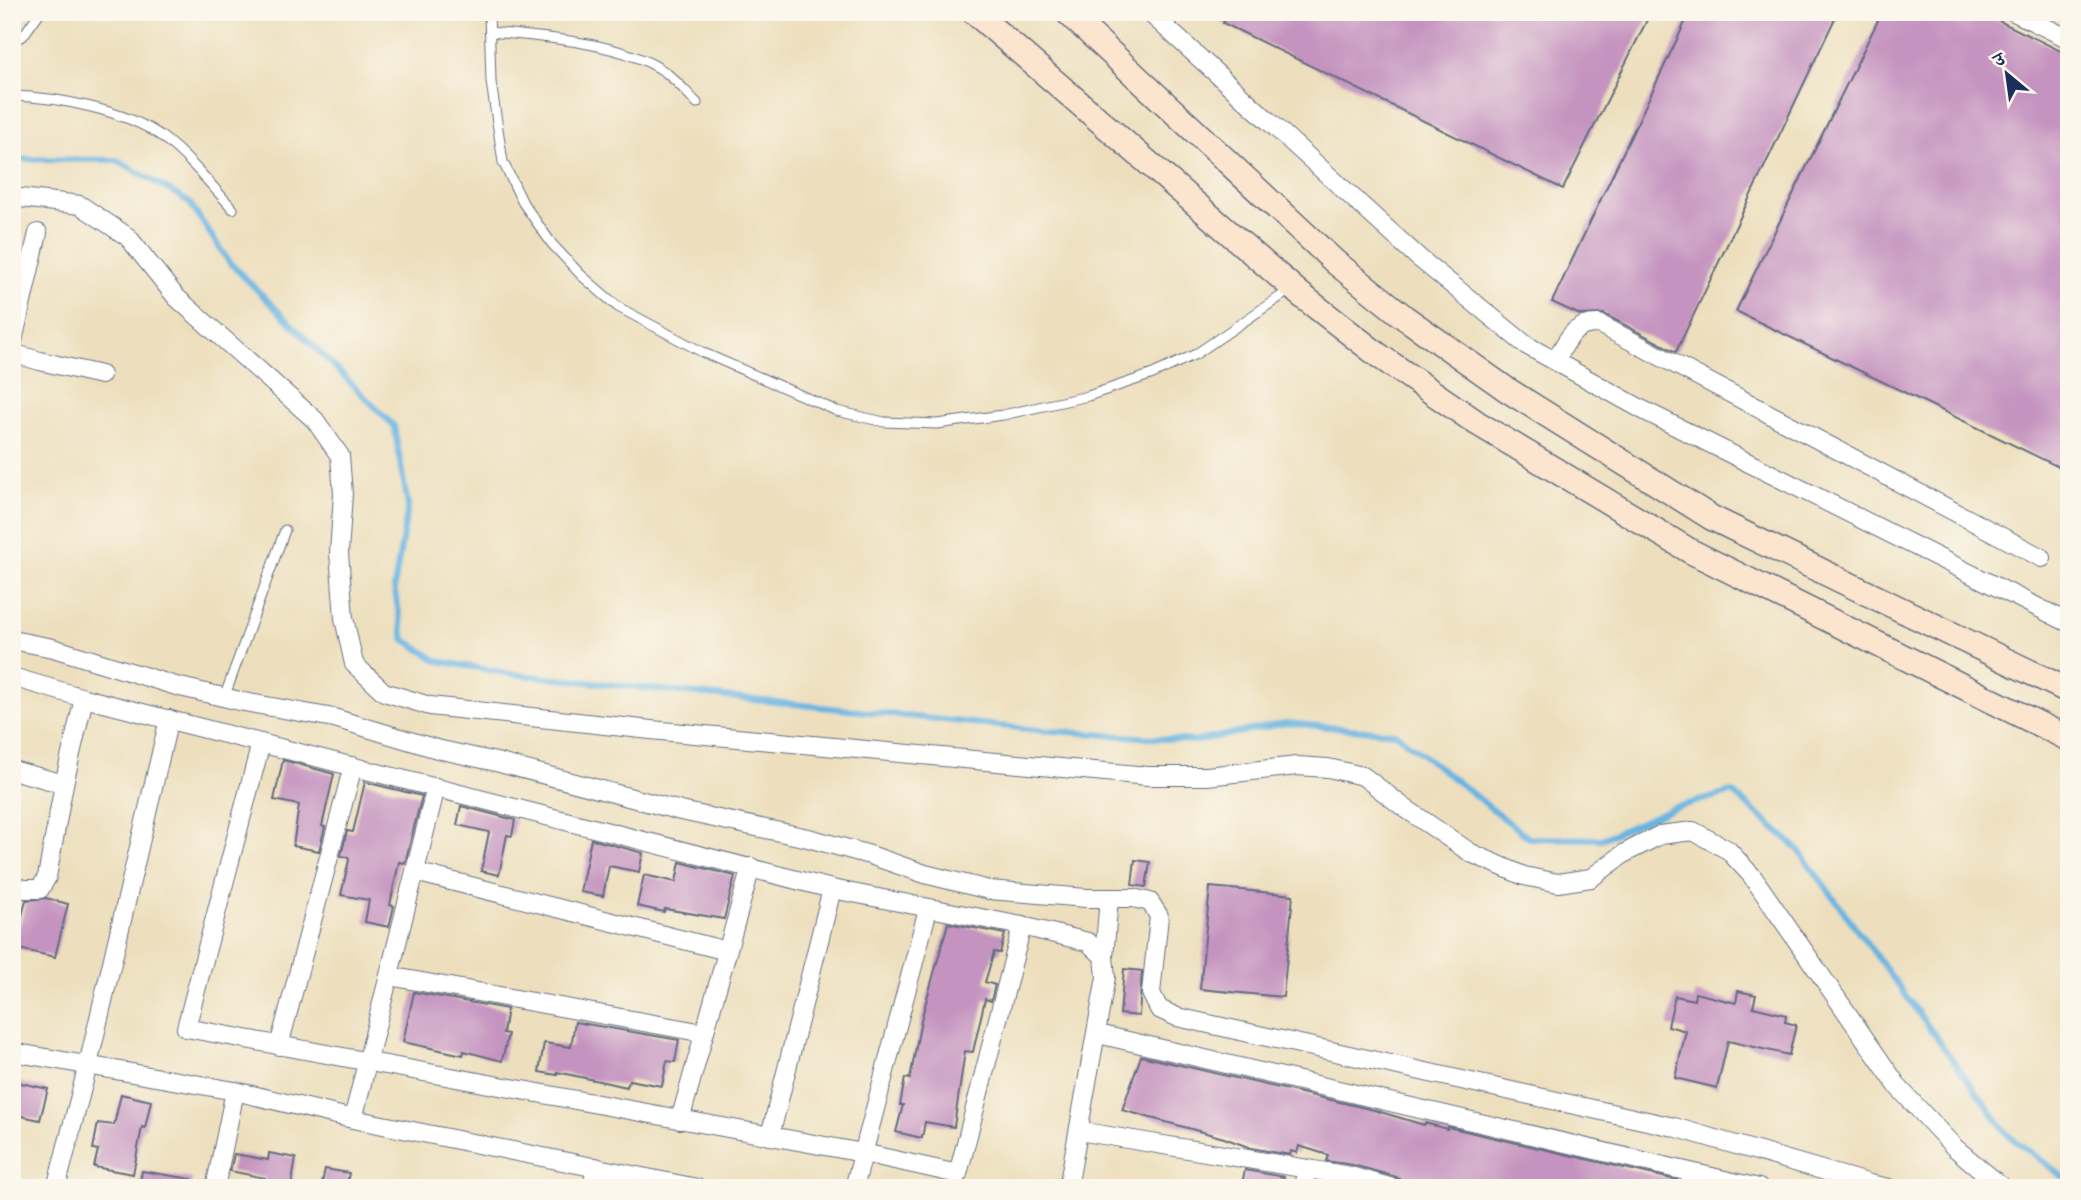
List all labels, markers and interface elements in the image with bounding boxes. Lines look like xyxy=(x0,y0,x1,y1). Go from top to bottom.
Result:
north arrow xyxy=(1972,38,2042,108)
text: उ xyxy=(1987,46,2011,75)

